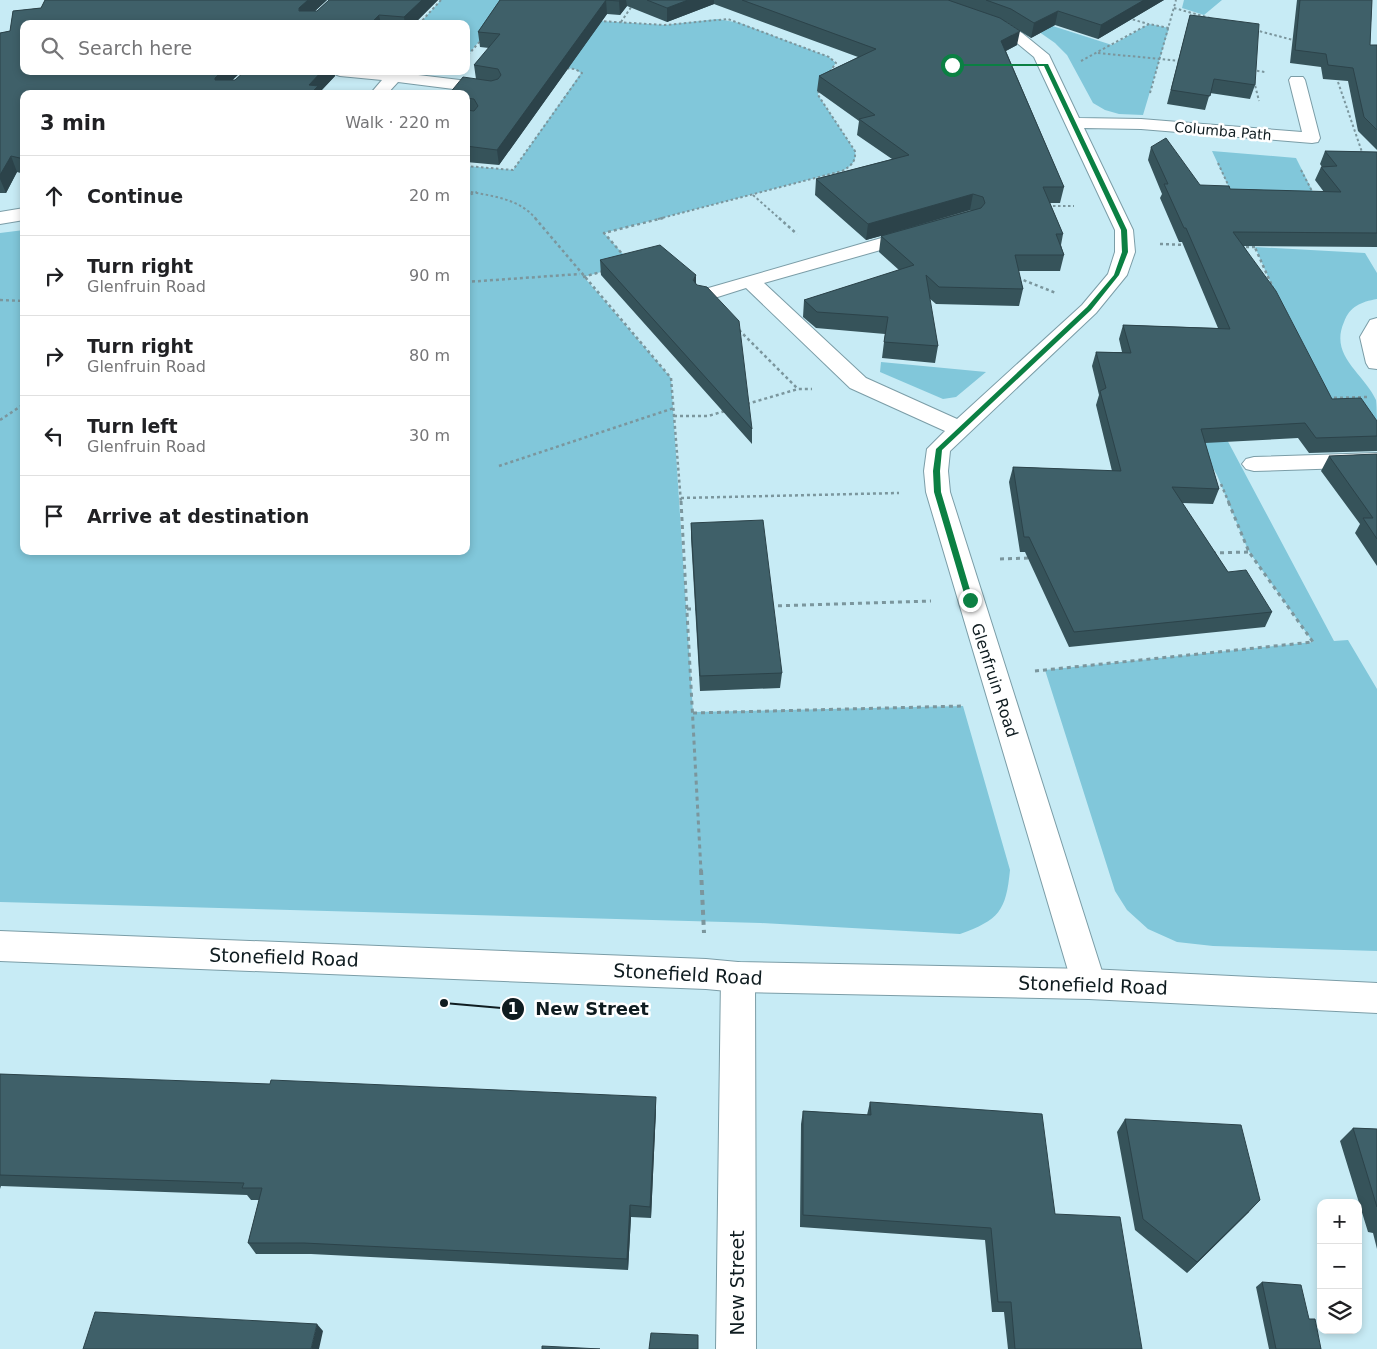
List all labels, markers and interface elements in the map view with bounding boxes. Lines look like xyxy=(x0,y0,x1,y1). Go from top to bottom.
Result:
search box xyxy=(20,20,470,75)
icon: search xyxy=(38,34,66,62)
text: Search here xyxy=(78,37,192,59)
route start xyxy=(941,54,964,77)
text: 3 min xyxy=(40,111,106,135)
text: Walk · 220 m xyxy=(345,113,450,132)
street label: Columba Path xyxy=(1174,119,1272,143)
icon: ahead xyxy=(40,182,68,210)
text: Continue xyxy=(87,185,183,207)
text: 20 m xyxy=(409,186,450,205)
text: Turn right xyxy=(87,255,193,277)
icon: right xyxy=(40,262,68,290)
text: 90 m xyxy=(409,266,450,285)
text: Glenfruin Road xyxy=(87,277,206,296)
text: Turn right xyxy=(87,335,193,357)
icon: right xyxy=(40,342,68,370)
text: 80 m xyxy=(409,346,450,365)
text: Glenfruin Road xyxy=(87,357,206,376)
text: Turn left xyxy=(87,415,178,437)
icon: left xyxy=(40,422,68,450)
text: 30 m xyxy=(409,426,450,445)
text: Glenfruin Road xyxy=(87,437,206,456)
icon: arrive xyxy=(40,502,68,530)
text: Arrive at destination xyxy=(87,505,309,527)
route end xyxy=(959,589,982,612)
street label: Glenfruin Road xyxy=(967,621,1022,740)
street label: Stonefield Road xyxy=(209,943,359,971)
street label: Stonefield Road xyxy=(613,959,763,989)
street label: Stonefield Road xyxy=(1018,971,1168,999)
callout: New Street xyxy=(500,992,659,1025)
text: New Street xyxy=(535,998,649,1019)
text: 1 xyxy=(508,1000,518,1018)
map controls xyxy=(1317,1199,1362,1334)
button: + xyxy=(1317,1199,1362,1244)
street label: New Street xyxy=(726,1230,748,1336)
button: − xyxy=(1317,1244,1362,1289)
button: layers xyxy=(1317,1289,1362,1334)

